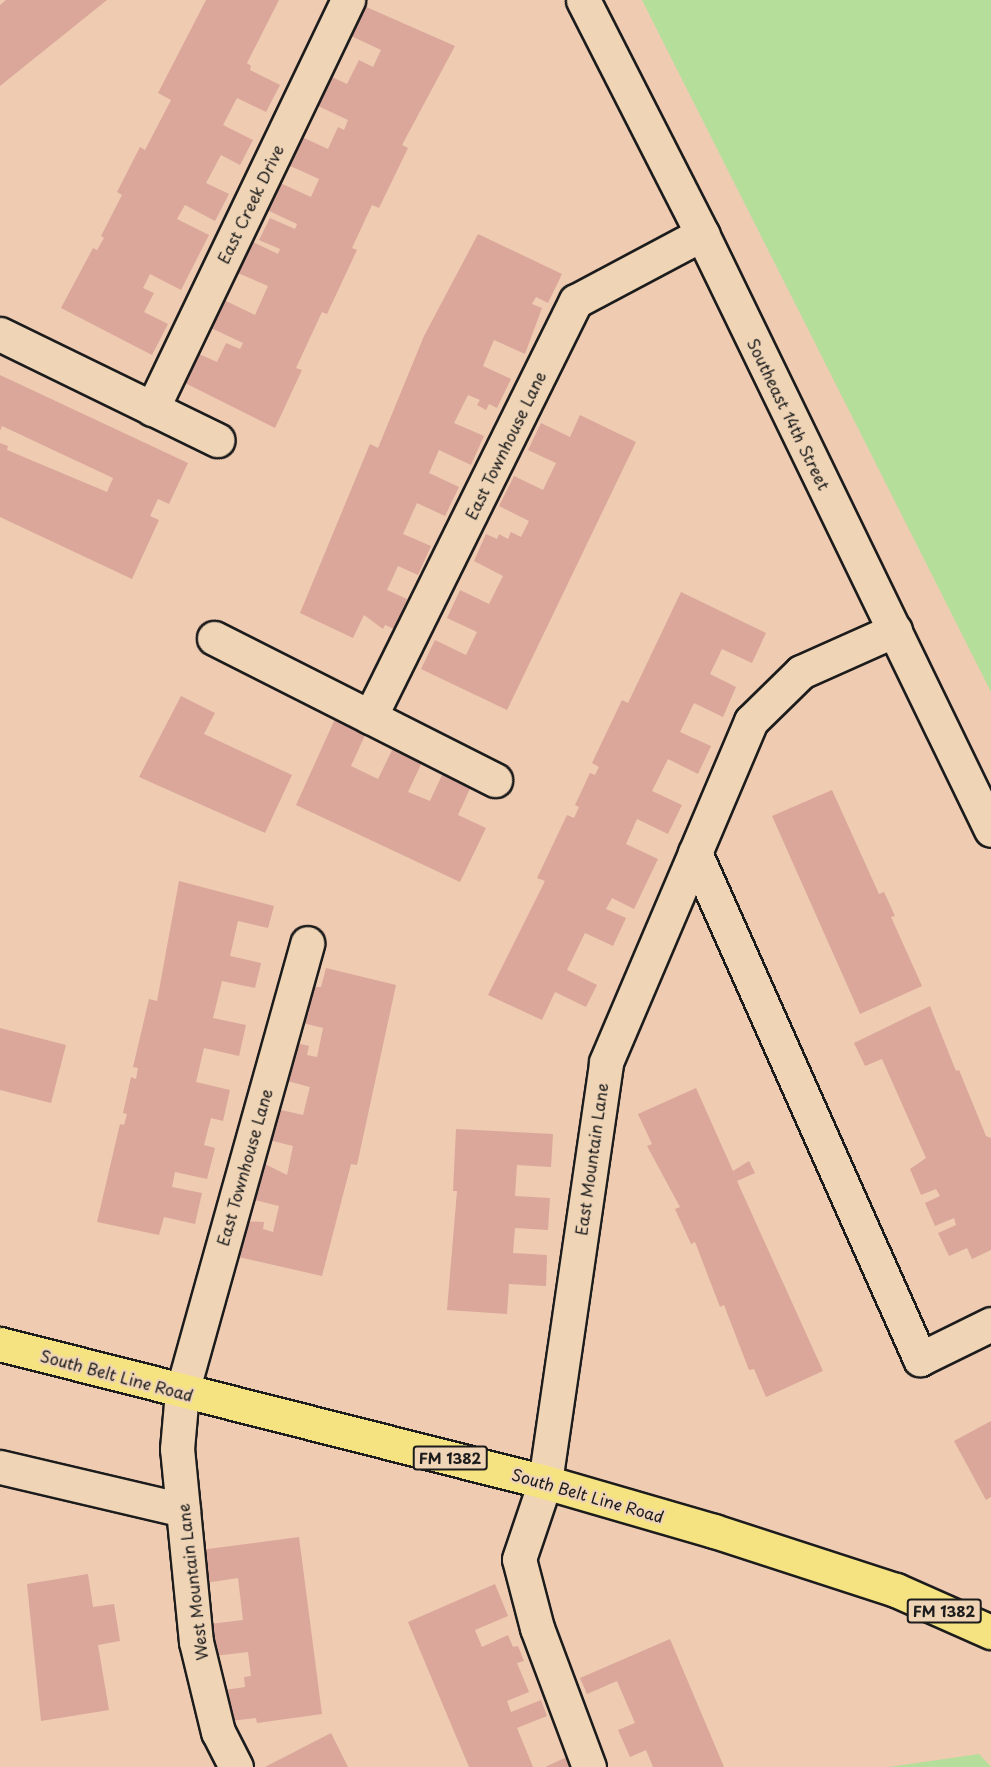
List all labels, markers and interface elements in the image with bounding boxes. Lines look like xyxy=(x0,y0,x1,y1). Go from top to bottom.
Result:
street label: East Creek Drive xyxy=(213,141,287,267)
street label: Southeast 14th Street xyxy=(744,335,834,493)
street label: East Townhouse Lane xyxy=(461,367,549,523)
street label: East Mountain Lane xyxy=(571,1081,611,1237)
street label: East Townhouse Lane xyxy=(212,1086,276,1248)
street label: South Belt Line Road xyxy=(37,1345,197,1405)
road number: FM 1382 xyxy=(412,1446,488,1470)
street label: South Belt Line Road xyxy=(508,1464,668,1526)
street label: West Mountain Lane xyxy=(173,1502,211,1662)
road number: FM 1382 xyxy=(906,1599,982,1623)

